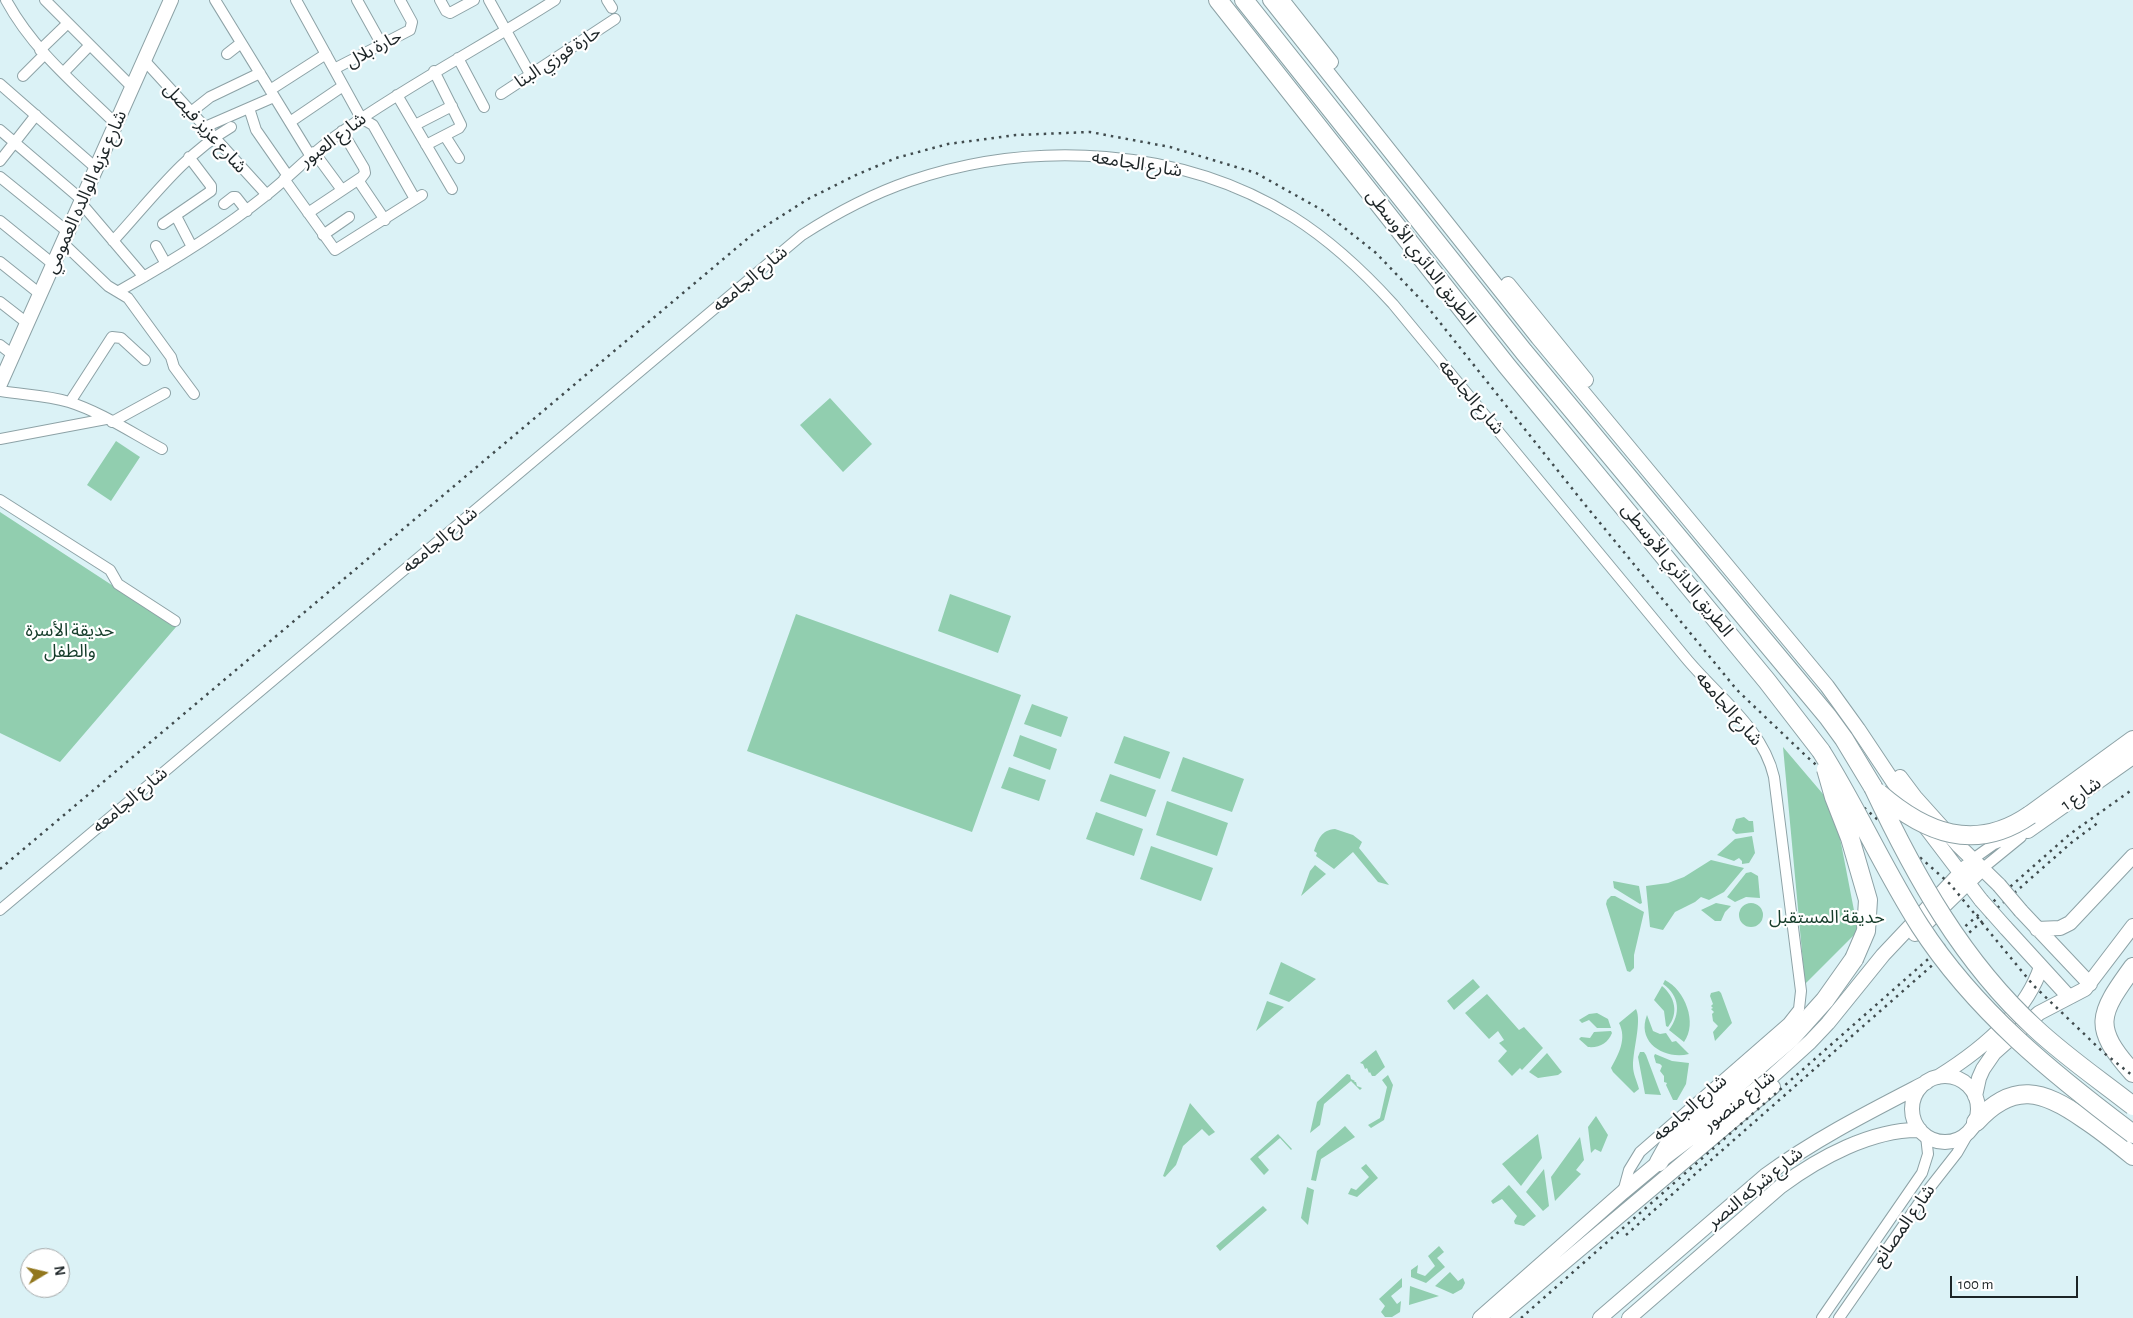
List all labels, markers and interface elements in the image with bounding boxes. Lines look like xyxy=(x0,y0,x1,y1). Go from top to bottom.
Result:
street label: حارة فوزي البنا xyxy=(511,21,605,93)
street label: حارة بلال xyxy=(342,25,406,73)
street label: شارع عزيز فيصل xyxy=(159,78,251,178)
street label: شارع عزبه الوالده العمومي xyxy=(40,107,132,277)
street label: شارع العبور xyxy=(295,108,371,172)
street label: شارع الجامعه xyxy=(1090,146,1184,182)
street label: الطريق الدائري الأوسطى xyxy=(1362,185,1480,329)
street label: شارع الجامعه xyxy=(708,241,792,317)
street label: شارع الجامعه xyxy=(1433,355,1509,439)
street label: الطريق الدائري الأوسطى xyxy=(1616,499,1738,641)
street label: شارع الجامعه xyxy=(398,502,482,578)
park label: حديقة الأسرة والطفل xyxy=(26,620,114,662)
street label: شارع الجامعه xyxy=(1691,667,1767,751)
street label: شارع الجامعه xyxy=(88,762,172,838)
street label: شارع 1 xyxy=(2057,772,2105,816)
park label: حديقة المستقبل xyxy=(1769,907,1885,929)
street label: شارع منصور xyxy=(1699,1066,1779,1136)
street label: شارع الجامعه xyxy=(1648,1070,1732,1146)
street label: شارع شركه النصر xyxy=(1703,1143,1807,1233)
street label: شارع المصانع xyxy=(1868,1180,1940,1270)
north arrow xyxy=(20,1248,70,1298)
text: N xyxy=(51,1265,67,1277)
scale bar xyxy=(1953,1266,2080,1298)
text: 100 m xyxy=(1958,1277,1993,1292)

